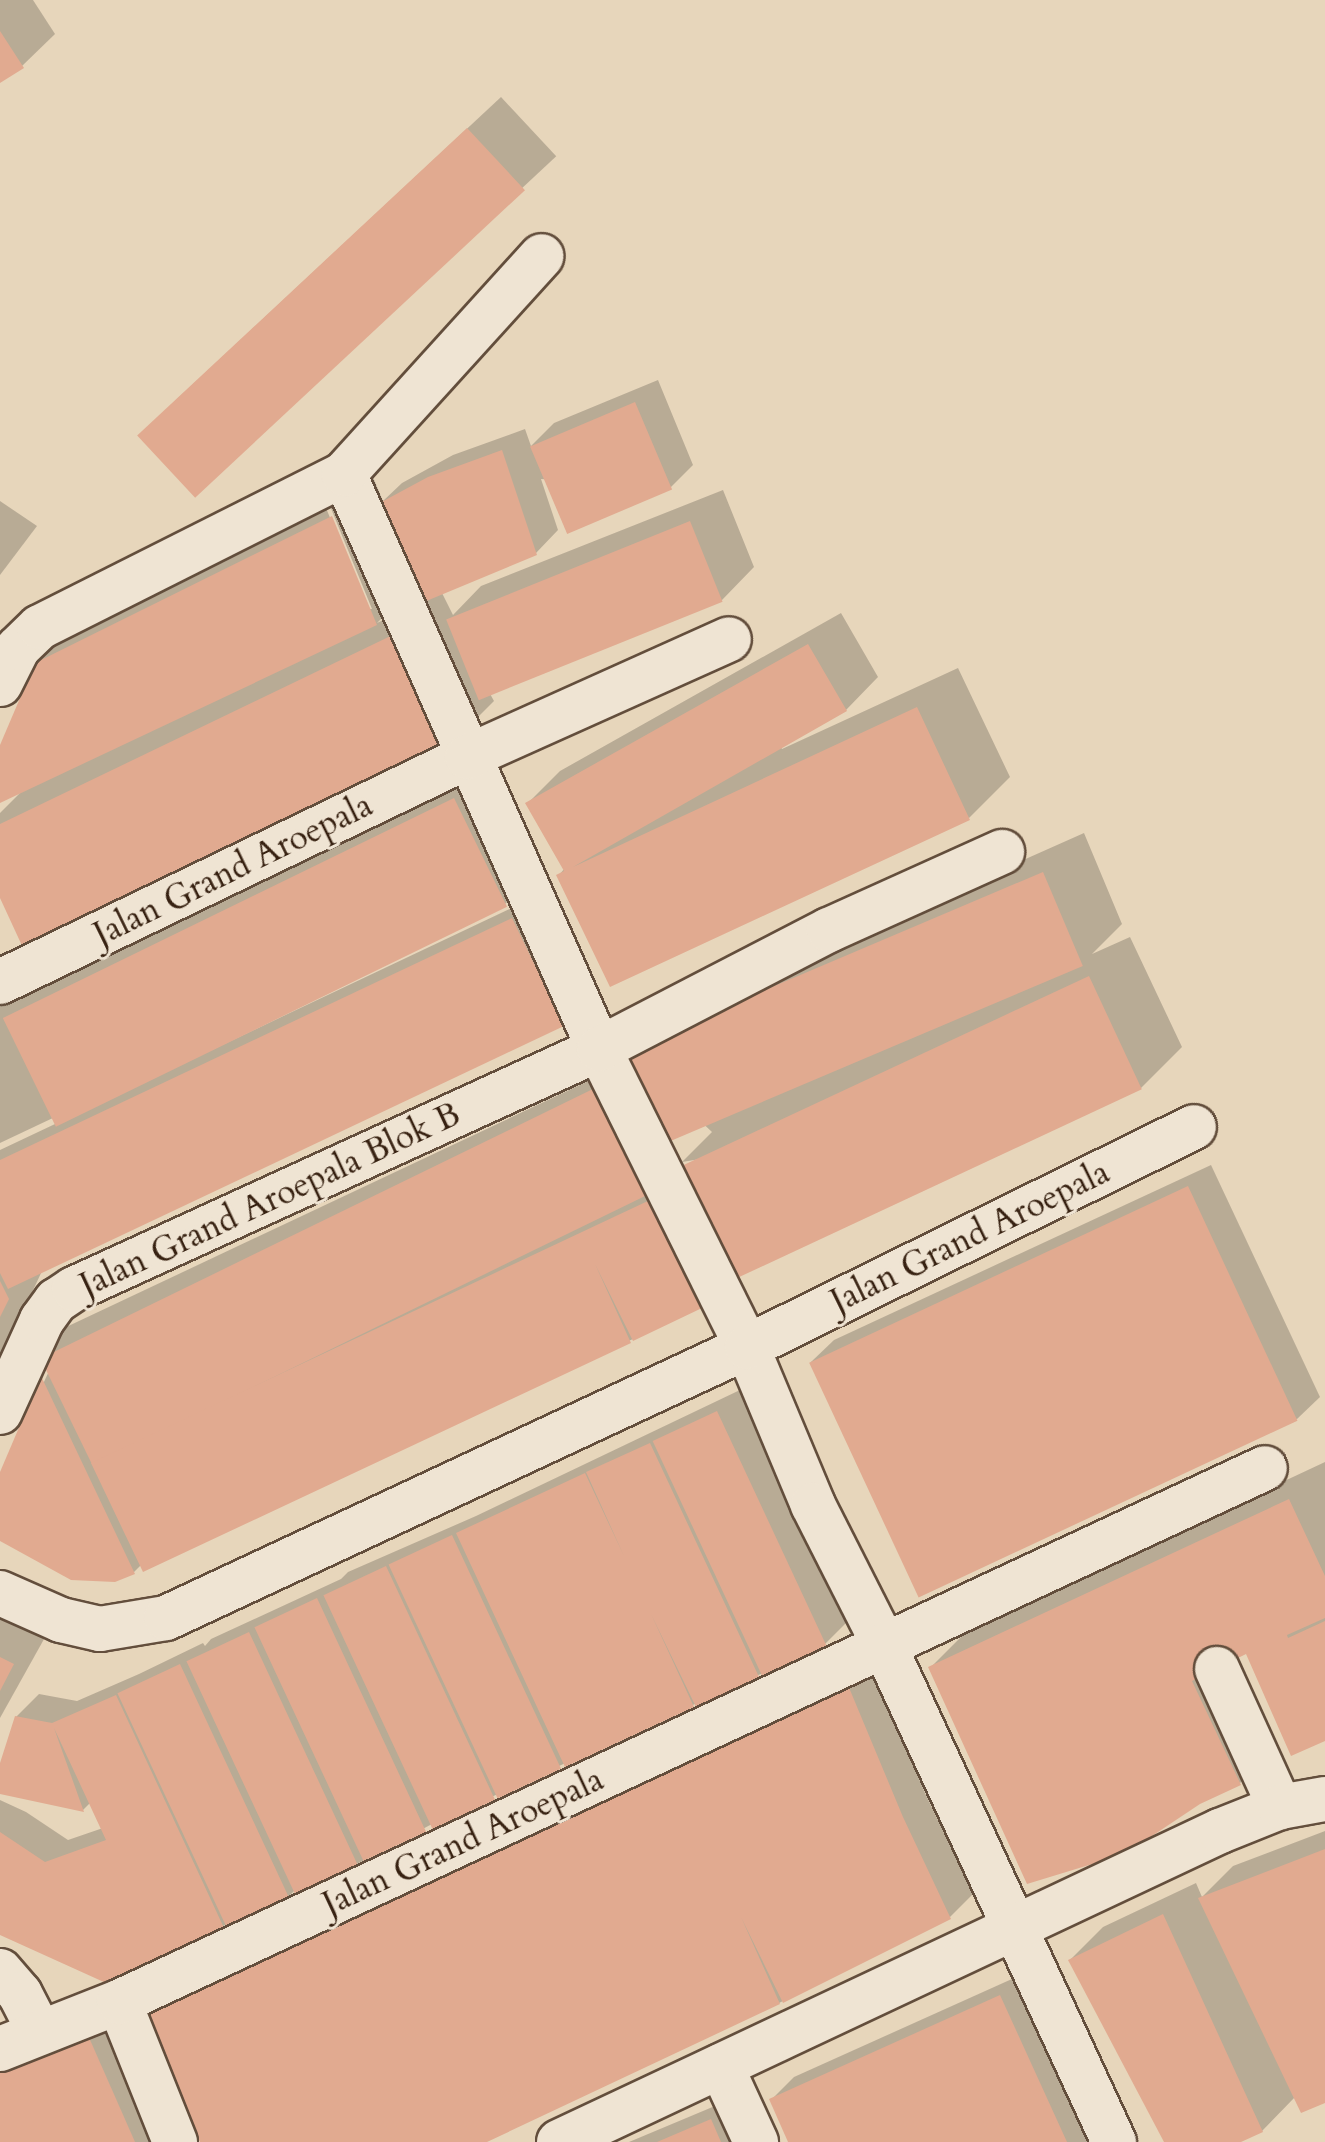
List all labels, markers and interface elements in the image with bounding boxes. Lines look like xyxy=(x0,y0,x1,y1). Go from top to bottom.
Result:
street label: Jalan Grand Aroepala xyxy=(87,785,379,955)
street label: Jalan Grand Aroepala Blok B xyxy=(73,1094,467,1306)
street label: Jalan Grand Aroepala xyxy=(824,1152,1116,1322)
street label: Jalan Grand Aroepala xyxy=(316,1759,610,1925)

